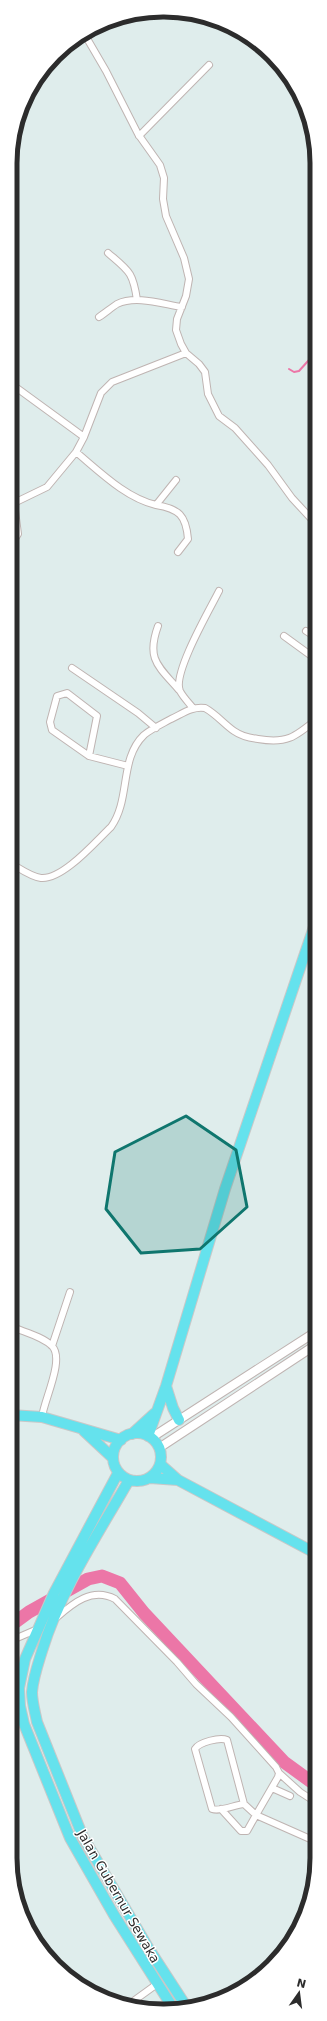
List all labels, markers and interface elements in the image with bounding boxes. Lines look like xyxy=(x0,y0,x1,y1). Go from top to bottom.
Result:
street label: Jalan Gubernur Sewaka xyxy=(74,1826,163,1966)
north arrow xyxy=(279,1973,319,2013)
text: N xyxy=(295,1976,307,1991)

